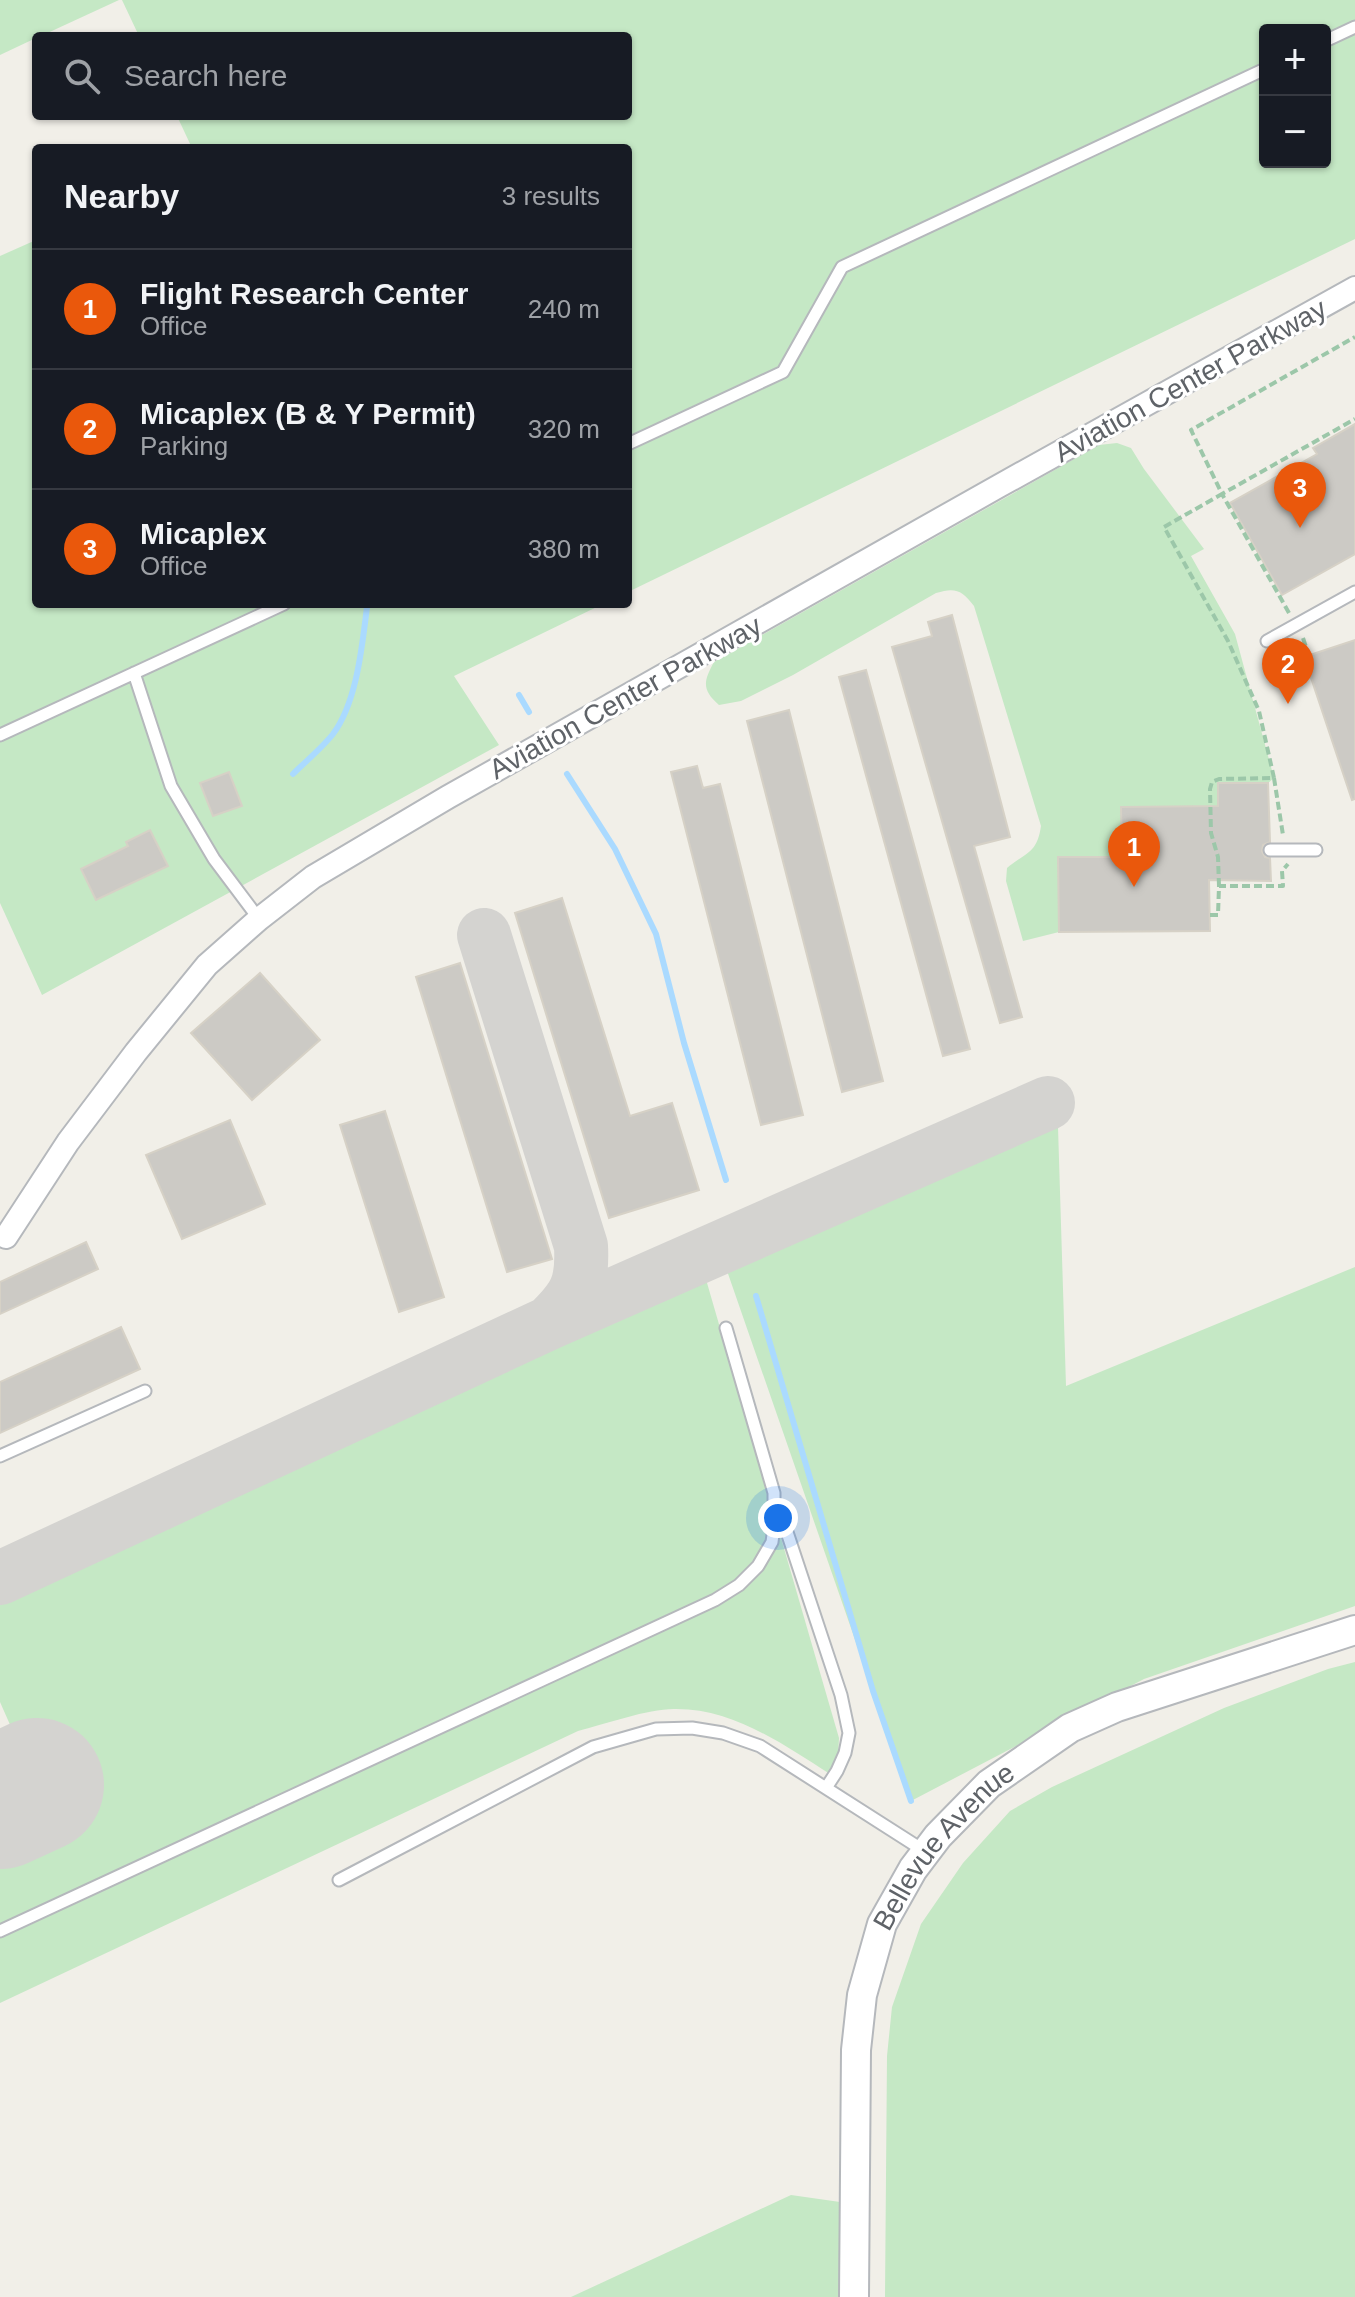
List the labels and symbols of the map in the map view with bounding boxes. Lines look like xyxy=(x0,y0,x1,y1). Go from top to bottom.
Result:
street label: Aviation Center Parkway xyxy=(1049,293,1332,468)
pin: 3 xyxy=(1274,462,1326,528)
street label: Aviation Center Parkway xyxy=(484,610,767,785)
pin: 2 xyxy=(1262,638,1314,704)
pin: 1 xyxy=(1108,821,1160,887)
your location xyxy=(758,1498,798,1538)
street label: Bellevue Avenue xyxy=(867,1757,1020,1936)

